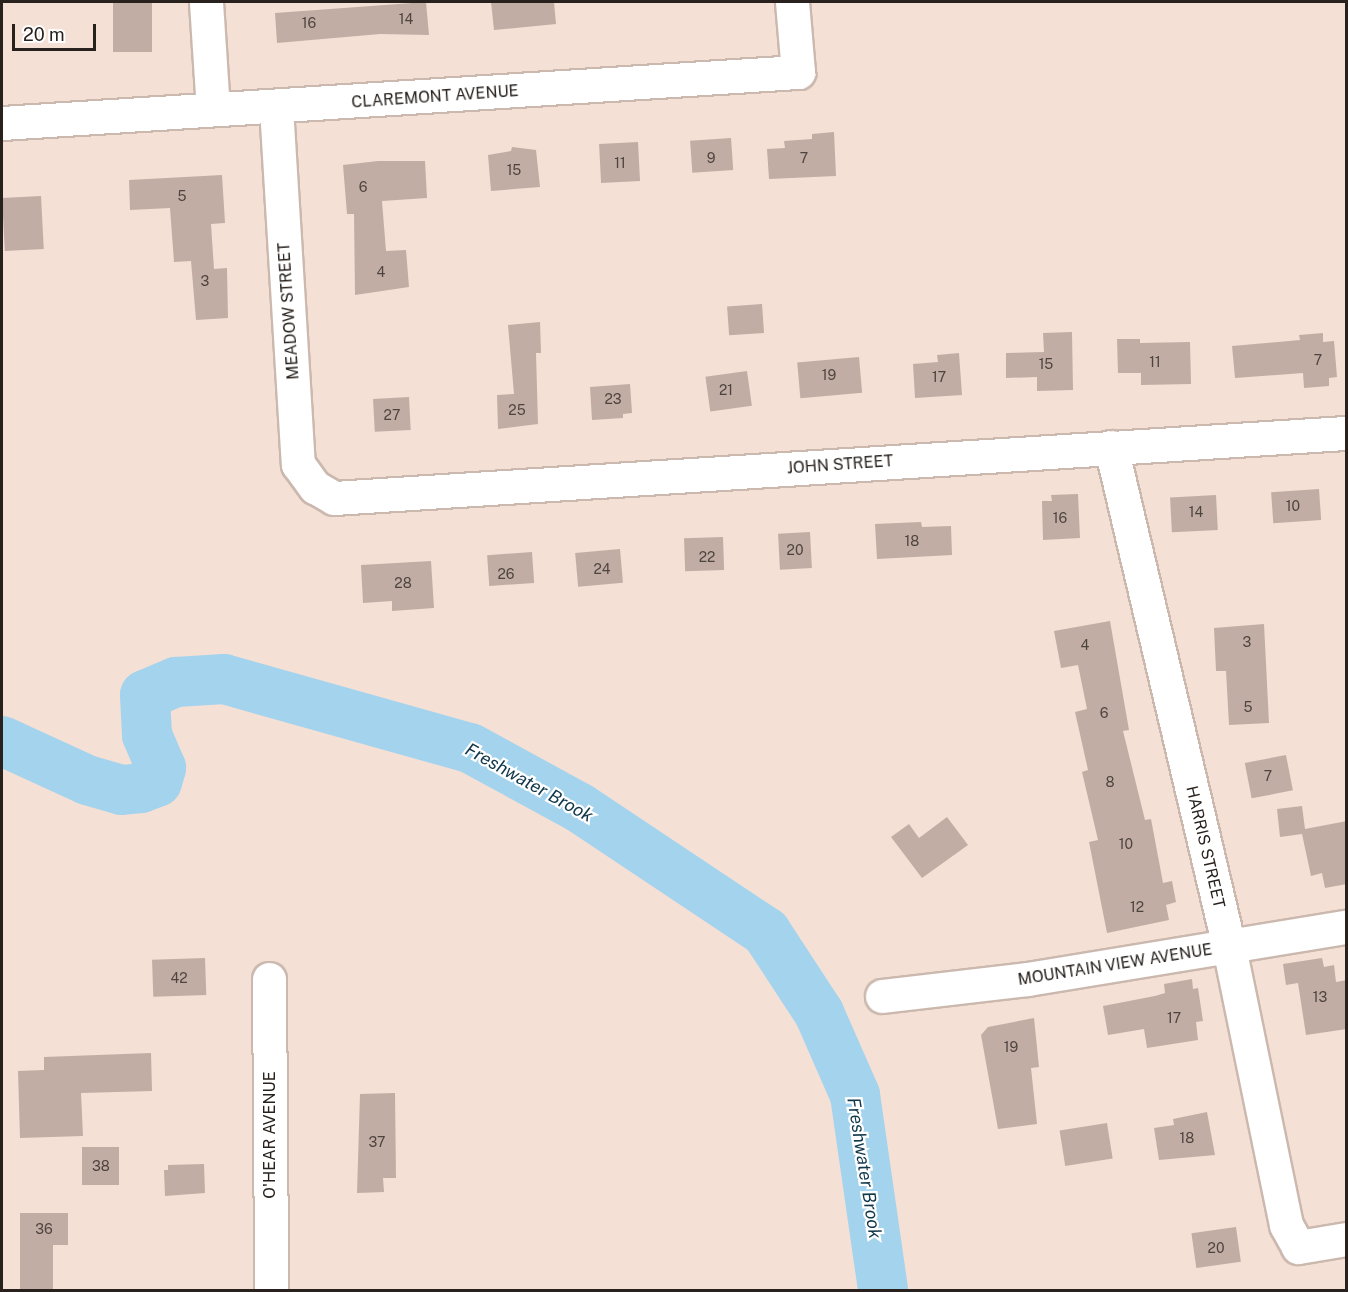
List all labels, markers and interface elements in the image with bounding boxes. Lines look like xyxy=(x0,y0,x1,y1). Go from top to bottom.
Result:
house number: 14 xyxy=(399,11,413,27)
scale bar xyxy=(15,12,99,50)
house number: 16 xyxy=(302,15,316,31)
text: 20 m xyxy=(23,24,65,45)
street label: CLAREMONT AVENUE xyxy=(351,82,519,112)
house number: 9 xyxy=(707,150,715,166)
house number: 7 xyxy=(800,150,808,166)
house number: 11 xyxy=(614,155,626,171)
house number: 15 xyxy=(507,162,521,178)
house number: 6 xyxy=(359,179,367,195)
house number: 5 xyxy=(178,188,186,204)
street label: MEADOW STREET xyxy=(275,242,303,380)
house number: 4 xyxy=(377,264,385,280)
house number: 3 xyxy=(201,273,209,289)
house number: 7 xyxy=(1314,352,1322,368)
house number: 11 xyxy=(1149,354,1161,370)
house number: 15 xyxy=(1039,356,1053,372)
house number: 19 xyxy=(822,367,836,383)
house number: 17 xyxy=(932,369,946,385)
house number: 21 xyxy=(719,382,733,398)
house number: 23 xyxy=(604,391,622,407)
house number: 25 xyxy=(508,402,526,418)
house number: 27 xyxy=(384,407,400,423)
street label: JOHN STREET xyxy=(786,452,894,478)
house number: 10 xyxy=(1286,498,1300,514)
house number: 14 xyxy=(1189,504,1203,520)
house number: 16 xyxy=(1053,510,1067,526)
house number: 18 xyxy=(905,533,919,549)
house number: 20 xyxy=(787,542,803,558)
house number: 22 xyxy=(699,549,715,565)
house number: 24 xyxy=(593,561,611,577)
house number: 26 xyxy=(497,566,515,582)
house number: 28 xyxy=(394,575,412,591)
house number: 3 xyxy=(1243,634,1251,650)
house number: 4 xyxy=(1081,637,1089,653)
house number: 5 xyxy=(1244,699,1252,715)
house number: 6 xyxy=(1100,705,1108,721)
water label: Freshwater Brook xyxy=(461,739,597,827)
house number: 7 xyxy=(1264,768,1272,784)
house number: 8 xyxy=(1105,774,1115,790)
street label: HARRIS STREET xyxy=(1182,784,1228,910)
house number: 10 xyxy=(1119,836,1133,852)
house number: 12 xyxy=(1130,899,1144,915)
street label: MOUNTAIN VIEW AVENUE xyxy=(1016,940,1214,990)
house number: 42 xyxy=(170,970,188,986)
house number: 13 xyxy=(1313,989,1327,1005)
house number: 17 xyxy=(1167,1010,1181,1026)
house number: 19 xyxy=(1004,1039,1018,1055)
street label: O'HEAR AVENUE xyxy=(260,1071,280,1199)
water label: Freshwater Brook xyxy=(842,1096,886,1240)
house number: 18 xyxy=(1180,1130,1194,1146)
house number: 37 xyxy=(369,1134,385,1150)
house number: 38 xyxy=(92,1158,110,1174)
house number: 36 xyxy=(35,1221,53,1237)
house number: 20 xyxy=(1208,1240,1224,1256)

